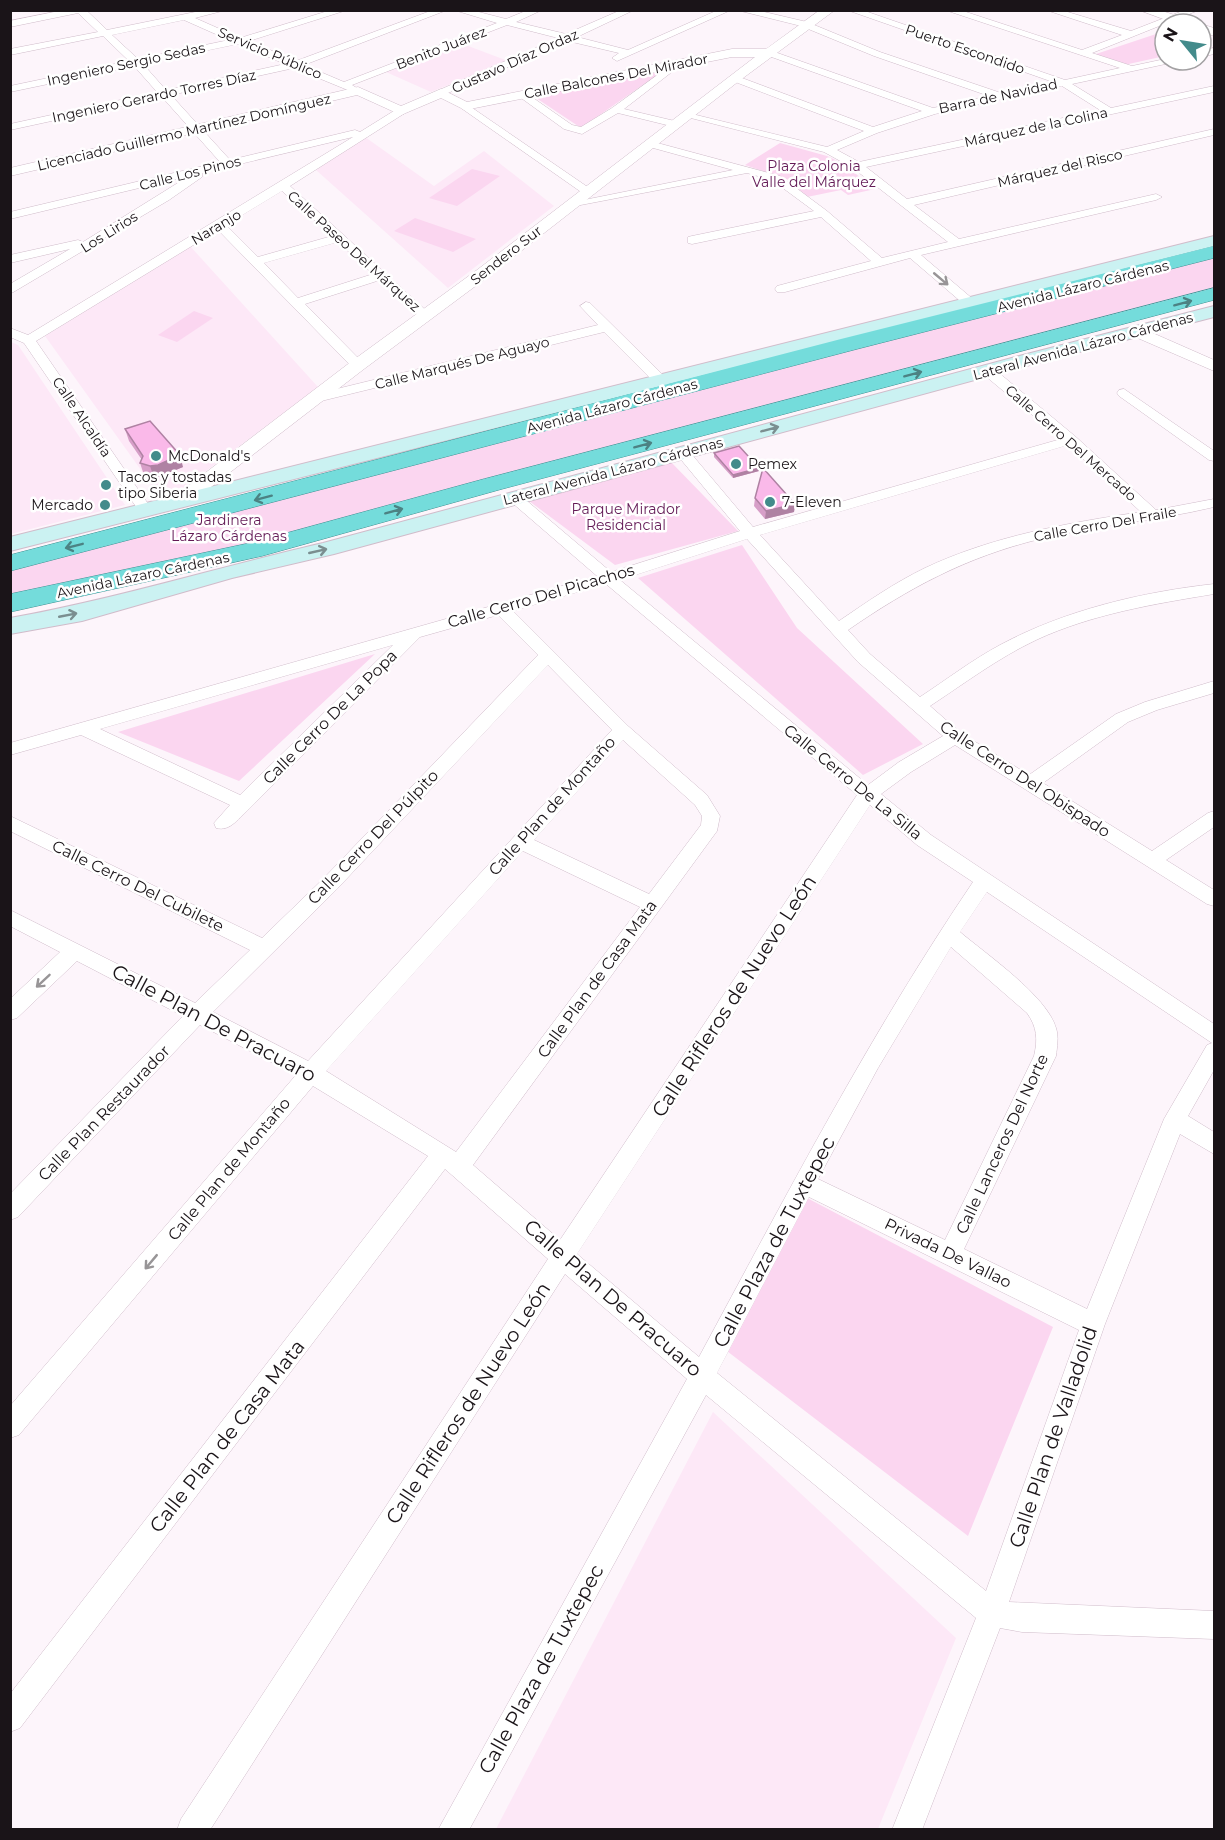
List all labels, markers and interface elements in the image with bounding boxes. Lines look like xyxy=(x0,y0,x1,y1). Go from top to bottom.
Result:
north arrow xyxy=(1153,12,1213,72)
street label: Puerto Escondido xyxy=(903,20,1027,78)
street label: Benito Juárez xyxy=(393,22,489,74)
street label: Servicio Público xyxy=(215,23,325,83)
text: N xyxy=(1159,24,1182,45)
street label: Gustavo Díaz Ordaz xyxy=(449,25,581,97)
street label: Ingeniero Sergio Sedas xyxy=(45,38,207,90)
street label: Calle Balcones Del Mirador xyxy=(522,49,710,103)
street label: Ingeniero Gerardo Torres Díaz xyxy=(50,66,258,126)
street label: Barra de Navidad xyxy=(937,75,1059,117)
street label: Licenciado Guillermo Martínez Domínguez xyxy=(35,89,333,175)
street label: Márquez de la Colina xyxy=(963,103,1109,151)
street label: Márquez del Risco xyxy=(996,145,1125,191)
street label: Calle Los Pinos xyxy=(137,152,243,194)
park label: Plaza Colonia Valle del Márquez xyxy=(752,157,876,191)
street label: Calle Paseo Del Márquez xyxy=(284,187,424,315)
street label: Naranjo xyxy=(188,205,244,249)
street label: Los Lirios xyxy=(77,207,141,257)
street label: Sendero Sur xyxy=(467,221,546,289)
street label: Avenida Lázaro Cárdenas xyxy=(995,256,1171,316)
one-way arrow xyxy=(933,272,949,285)
one-way arrow xyxy=(1173,296,1192,308)
street label: Lateral Avenida Lázaro Cárdenas xyxy=(971,308,1195,384)
street label: Calle Marqués De Aguayo xyxy=(373,333,551,393)
one-way arrow xyxy=(903,367,922,379)
street label: Calle Alcaldía xyxy=(49,373,115,461)
street label: Avenida Lázaro Cárdenas xyxy=(525,374,699,437)
street label: Calle Cerro Del Mercado xyxy=(1002,381,1141,505)
one-way arrow xyxy=(760,423,779,435)
street label: Lateral Avenida Lázaro Cárdenas xyxy=(501,433,725,509)
one-way arrow xyxy=(633,439,652,450)
place label: McDonald's xyxy=(168,447,250,465)
marker: McDonald's xyxy=(149,449,163,463)
place label: Pemex xyxy=(748,455,797,473)
marker: Pemex xyxy=(729,457,743,471)
place label: Tacos y tostadas tipo Siberia xyxy=(118,468,232,502)
marker: Tacos y tostadas tipo Siberia xyxy=(99,478,113,492)
one-way arrow xyxy=(254,493,273,504)
place label: 7-Eleven xyxy=(782,493,842,511)
marker: 7-Eleven xyxy=(763,495,777,509)
place label: Mercado xyxy=(31,496,93,514)
marker: Mercado xyxy=(98,498,112,512)
park label: Parque Mirador Residencial xyxy=(572,500,681,534)
street label: Calle Cerro Del Fraile xyxy=(1032,503,1178,545)
one-way arrow xyxy=(384,504,403,516)
park label: Jardinera Lázaro Cárdenas xyxy=(171,511,287,545)
one-way arrow xyxy=(65,541,84,553)
one-way arrow xyxy=(307,545,327,556)
street label: Avenida Lázaro Cárdenas xyxy=(55,548,231,602)
street label: Calle Cerro Del Picachos xyxy=(445,560,637,632)
one-way arrow xyxy=(58,609,77,620)
street label: Calle Cerro De La Popa xyxy=(259,646,401,788)
street label: Calle Cerro Del Obispado xyxy=(936,717,1114,841)
street label: Calle Cerro De La Silla xyxy=(780,720,926,844)
street label: Calle Plan de Montaño xyxy=(484,733,620,879)
street label: Calle Cerro Del Púlpito xyxy=(304,766,442,908)
street label: Calle Cerro Del Cubilete xyxy=(49,836,227,936)
street label: Calle Rifleros de Nuevo León xyxy=(647,871,821,1121)
street label: Calle Plan de Casa Mata xyxy=(533,896,661,1062)
street label: Calle Plan De Pracuaro xyxy=(108,959,320,1087)
one-way arrow xyxy=(36,973,51,988)
street label: Calle Plan Restaurador xyxy=(34,1041,174,1185)
street label: Calle Lanceros Del Norte xyxy=(952,1051,1052,1237)
street label: Calle Plan de Montaño xyxy=(164,1094,294,1244)
street label: Calle Plaza de Tuxtepec xyxy=(708,1132,840,1352)
street label: Calle Plan De Pracuaro xyxy=(519,1214,707,1382)
street label: Privada De Vallao xyxy=(881,1214,1015,1292)
one-way arrow xyxy=(144,1254,157,1270)
street label: Calle Rifleros de Nuevo León xyxy=(381,1278,555,1528)
street label: Calle Plan de Valladolid xyxy=(1004,1323,1102,1551)
street label: Calle Plan de Casa Mata xyxy=(144,1335,310,1537)
street label: Calle Plaza de Tuxtepec xyxy=(473,1560,609,1778)

